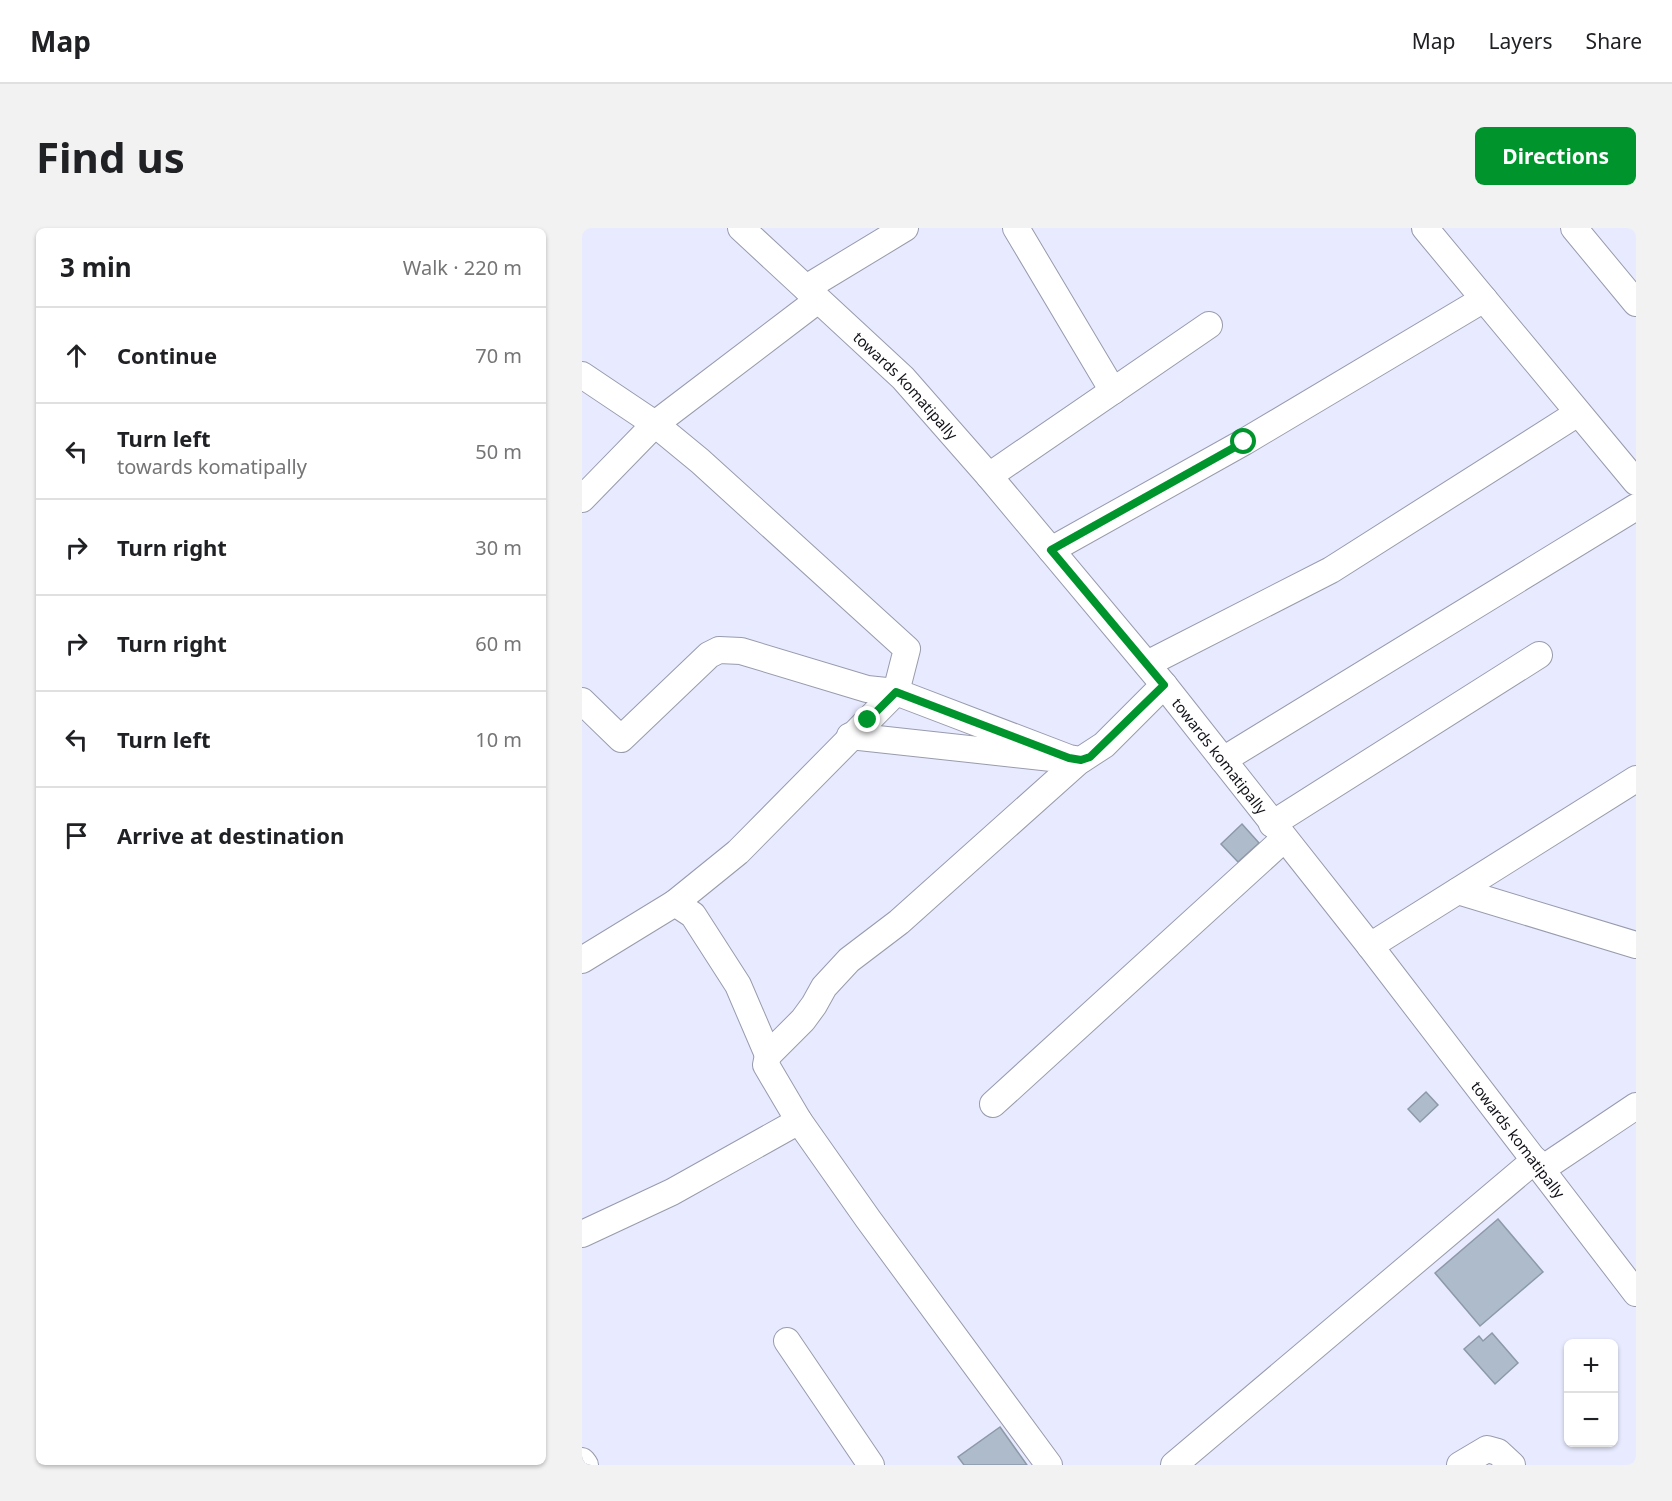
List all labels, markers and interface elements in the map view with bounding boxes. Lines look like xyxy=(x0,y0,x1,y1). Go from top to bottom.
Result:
text: Map xyxy=(30,22,91,60)
text: Map xyxy=(1412,27,1456,55)
text: Layers xyxy=(1489,27,1553,55)
text: Share xyxy=(1586,27,1642,55)
button: Directions xyxy=(1475,127,1636,185)
text: Find us xyxy=(36,128,185,185)
text: 3 min xyxy=(60,249,132,285)
text: Walk · 220 m xyxy=(403,254,522,281)
street label: towards komatipally xyxy=(849,327,963,444)
icon: ahead xyxy=(60,339,93,372)
text: Continue xyxy=(117,340,217,370)
text: 70 m xyxy=(475,342,522,369)
text: Turn left xyxy=(117,423,211,453)
route start xyxy=(1230,428,1256,454)
icon: left xyxy=(60,435,93,468)
text: 50 m xyxy=(475,438,522,465)
text: towards komatipally xyxy=(117,453,307,480)
icon: right xyxy=(60,531,93,564)
text: Turn right xyxy=(117,532,227,562)
text: 30 m xyxy=(475,534,522,561)
icon: right xyxy=(60,627,93,660)
text: Turn right xyxy=(117,628,227,658)
text: 60 m xyxy=(475,630,522,657)
street label: towards komatipally xyxy=(1168,694,1272,818)
route end xyxy=(854,706,880,732)
icon: left xyxy=(60,723,93,756)
text: Turn left xyxy=(117,724,211,754)
text: 10 m xyxy=(475,726,522,753)
icon: arrive xyxy=(60,819,93,852)
text: Arrive at destination xyxy=(117,820,344,850)
street label: towards komatipally xyxy=(1467,1077,1570,1202)
map controls xyxy=(1564,1339,1618,1447)
button: + xyxy=(1564,1339,1618,1393)
button: − xyxy=(1564,1393,1618,1447)

